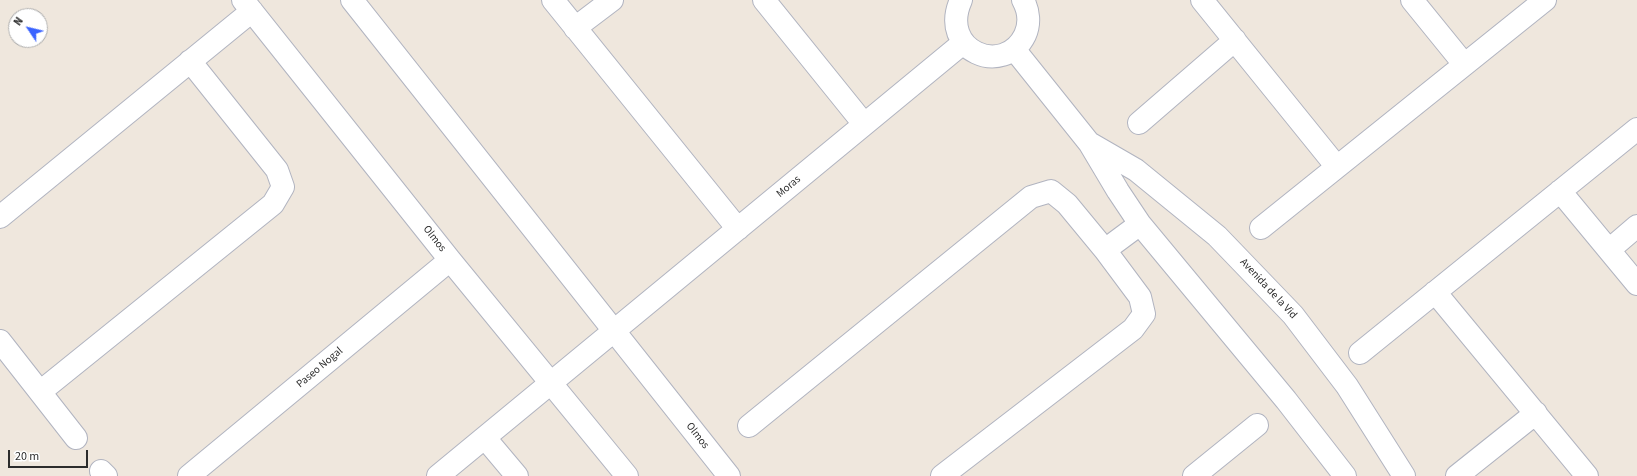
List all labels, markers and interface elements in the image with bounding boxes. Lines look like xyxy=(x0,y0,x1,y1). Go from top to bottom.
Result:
north arrow xyxy=(8,8,48,48)
text: N xyxy=(10,14,27,29)
street label: Moras xyxy=(774,173,804,201)
street label: Olmos xyxy=(420,223,448,255)
street label: Avenida de la Vid xyxy=(1237,256,1299,322)
street label: Paseo Nogal xyxy=(294,345,346,391)
street label: Olmos xyxy=(683,420,711,452)
scale bar xyxy=(10,442,90,468)
text: 20 m xyxy=(15,448,39,465)

